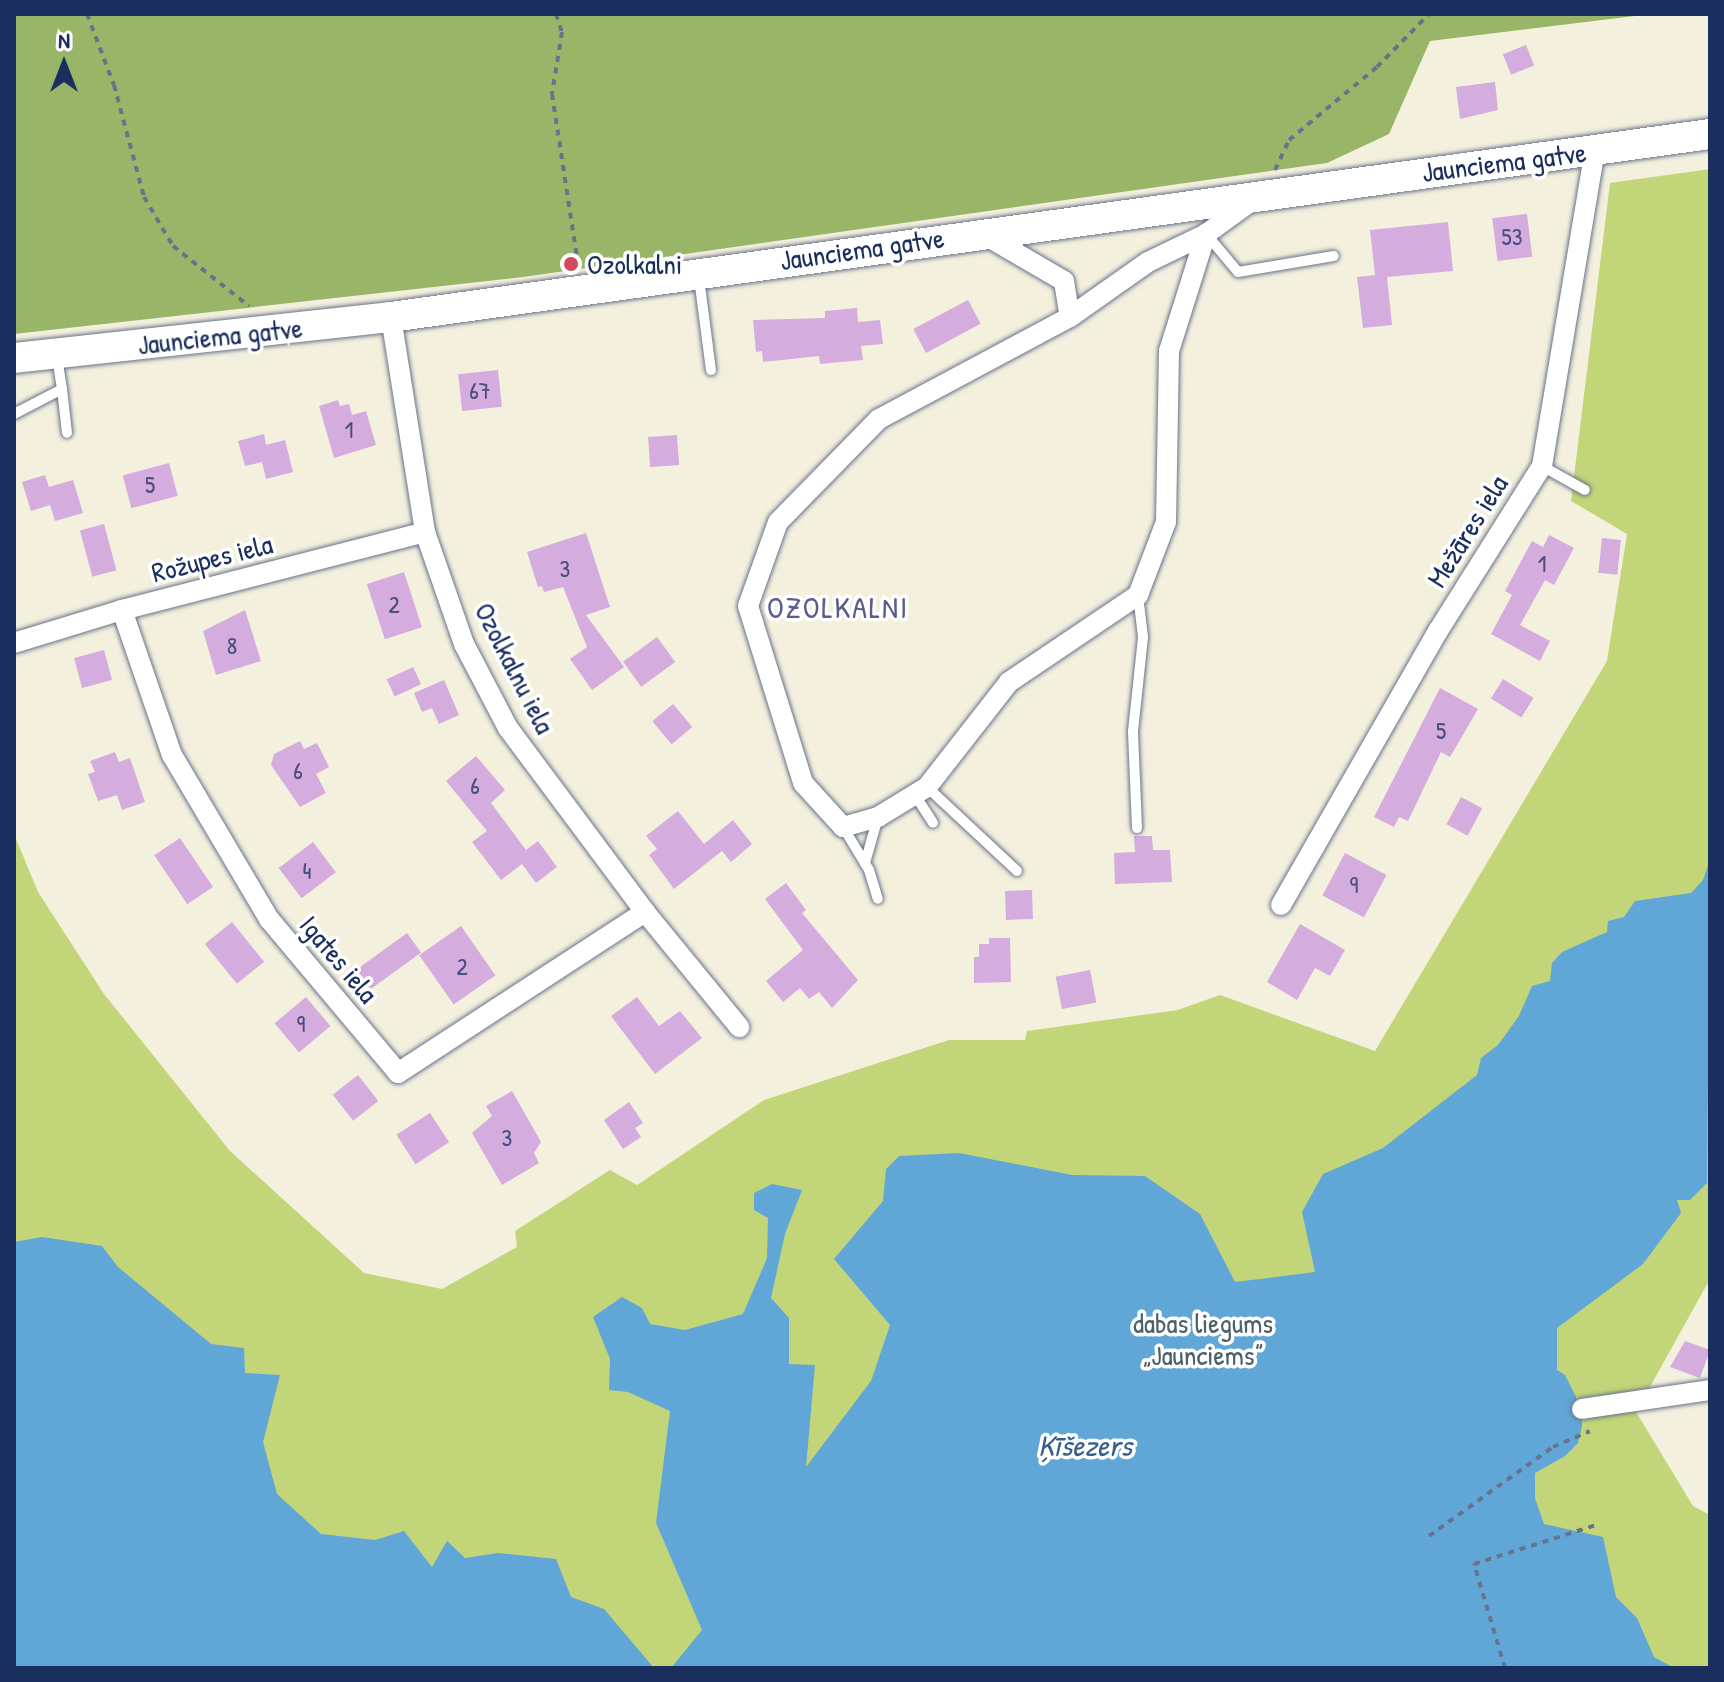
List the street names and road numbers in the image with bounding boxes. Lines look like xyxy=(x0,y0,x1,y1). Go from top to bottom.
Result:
street label: Jaunciema gatve xyxy=(1420,135,1588,189)
street label: Jaunciema gatve xyxy=(778,221,946,277)
street label: Jaunciema gatve xyxy=(136,311,304,361)
street label: Mežāres iela xyxy=(1419,469,1515,593)
street label: Rožupes iela xyxy=(148,527,276,589)
street label: Ozolkalnu iela xyxy=(468,597,562,739)
street label: Igates iela xyxy=(293,908,385,1010)

